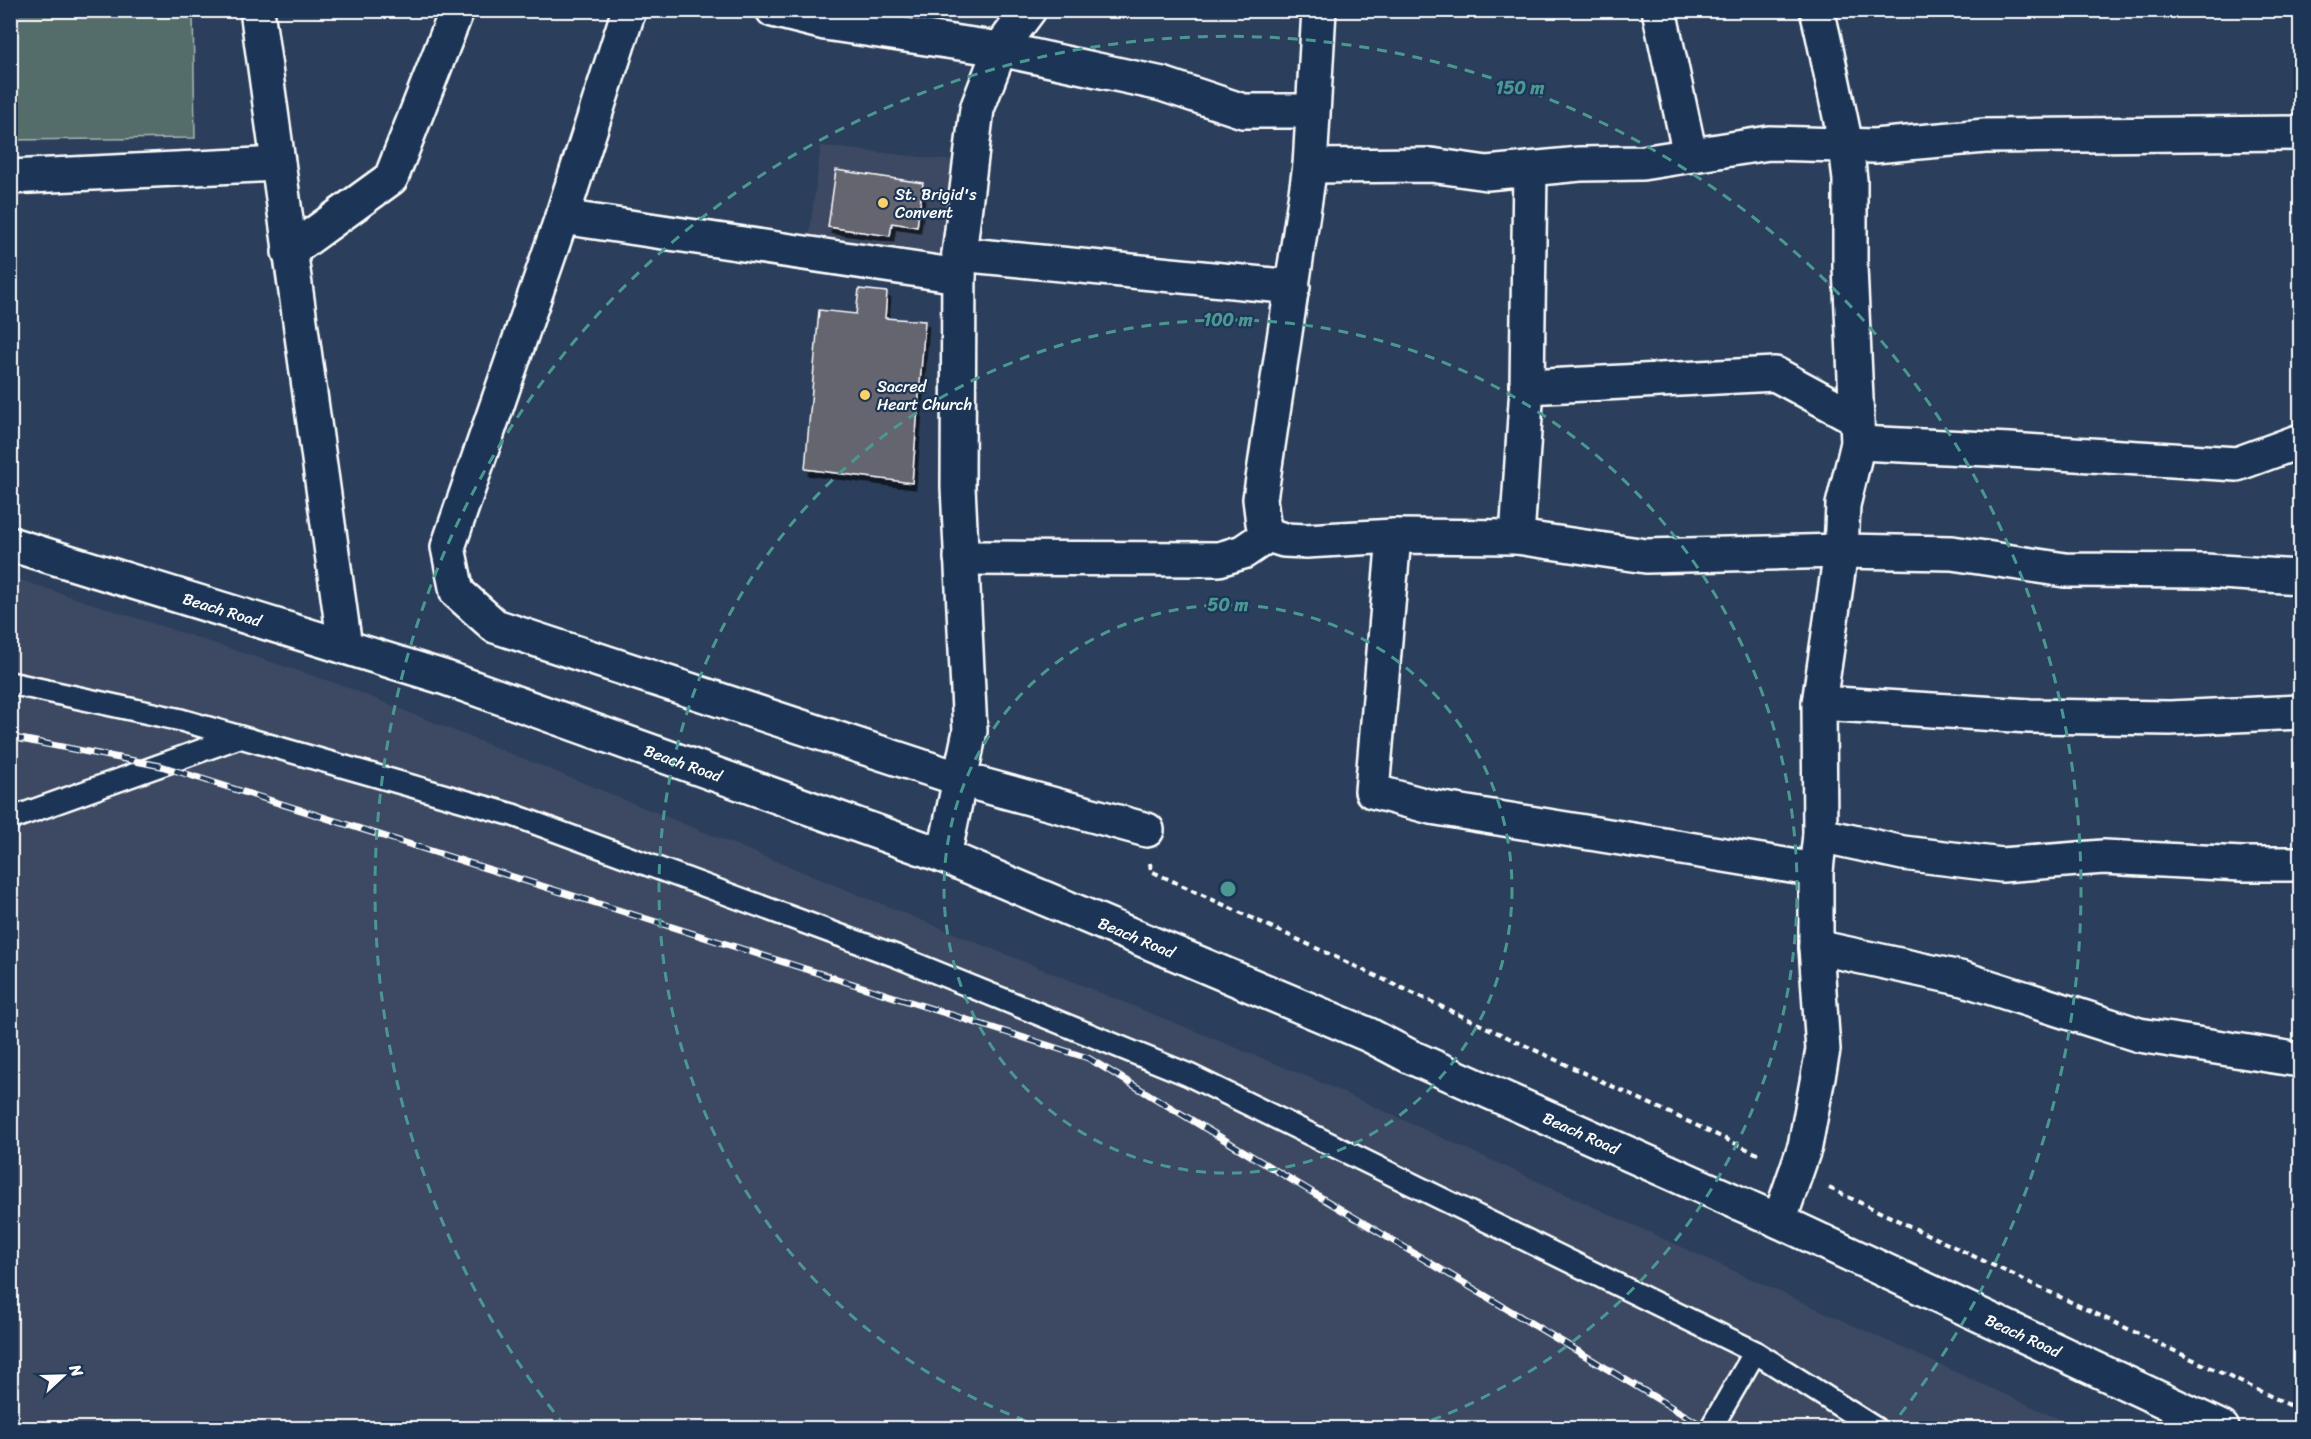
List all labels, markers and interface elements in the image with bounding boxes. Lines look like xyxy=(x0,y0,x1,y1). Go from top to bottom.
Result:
text: 150 m xyxy=(1496,72,1544,104)
place label: St. Brigid's Convent xyxy=(895,180,977,227)
marker: St. Brigid's Convent xyxy=(876,196,890,210)
text: 100 m xyxy=(1204,304,1253,336)
place label: Sacred Heart Church xyxy=(877,372,972,419)
marker: Sacred Heart Church xyxy=(858,388,872,402)
street label: Beach Road xyxy=(179,584,267,636)
text: 50 m xyxy=(1208,589,1249,621)
street label: Beach Road xyxy=(640,736,728,791)
centre of rings xyxy=(1218,879,1238,899)
street label: Beach Road xyxy=(1093,908,1181,967)
street label: Beach Road xyxy=(1538,1104,1625,1164)
street label: Beach Road xyxy=(1980,1305,2067,1367)
north arrow xyxy=(33,1346,93,1406)
text: N xyxy=(61,1359,92,1382)

